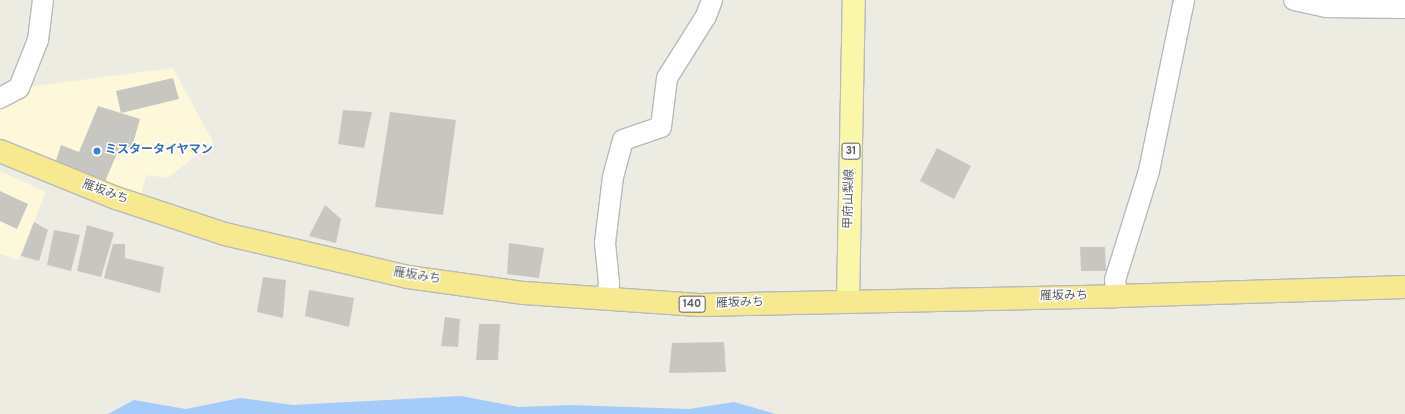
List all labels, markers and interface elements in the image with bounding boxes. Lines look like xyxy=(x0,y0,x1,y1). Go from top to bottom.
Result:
road number: 31 xyxy=(841,142,861,160)
place label: ミスタータイヤマン xyxy=(105,144,213,158)
marker: ミスタータイヤマン xyxy=(92,146,102,156)
street label: 甲府山梨線 xyxy=(842,169,858,229)
street label: 雁坂みち xyxy=(80,178,130,208)
street label: 雁坂みち xyxy=(392,266,442,288)
street label: 雁坂みち xyxy=(1040,289,1088,305)
road number: 140 xyxy=(678,295,706,313)
street label: 雁坂みち xyxy=(716,296,764,312)

